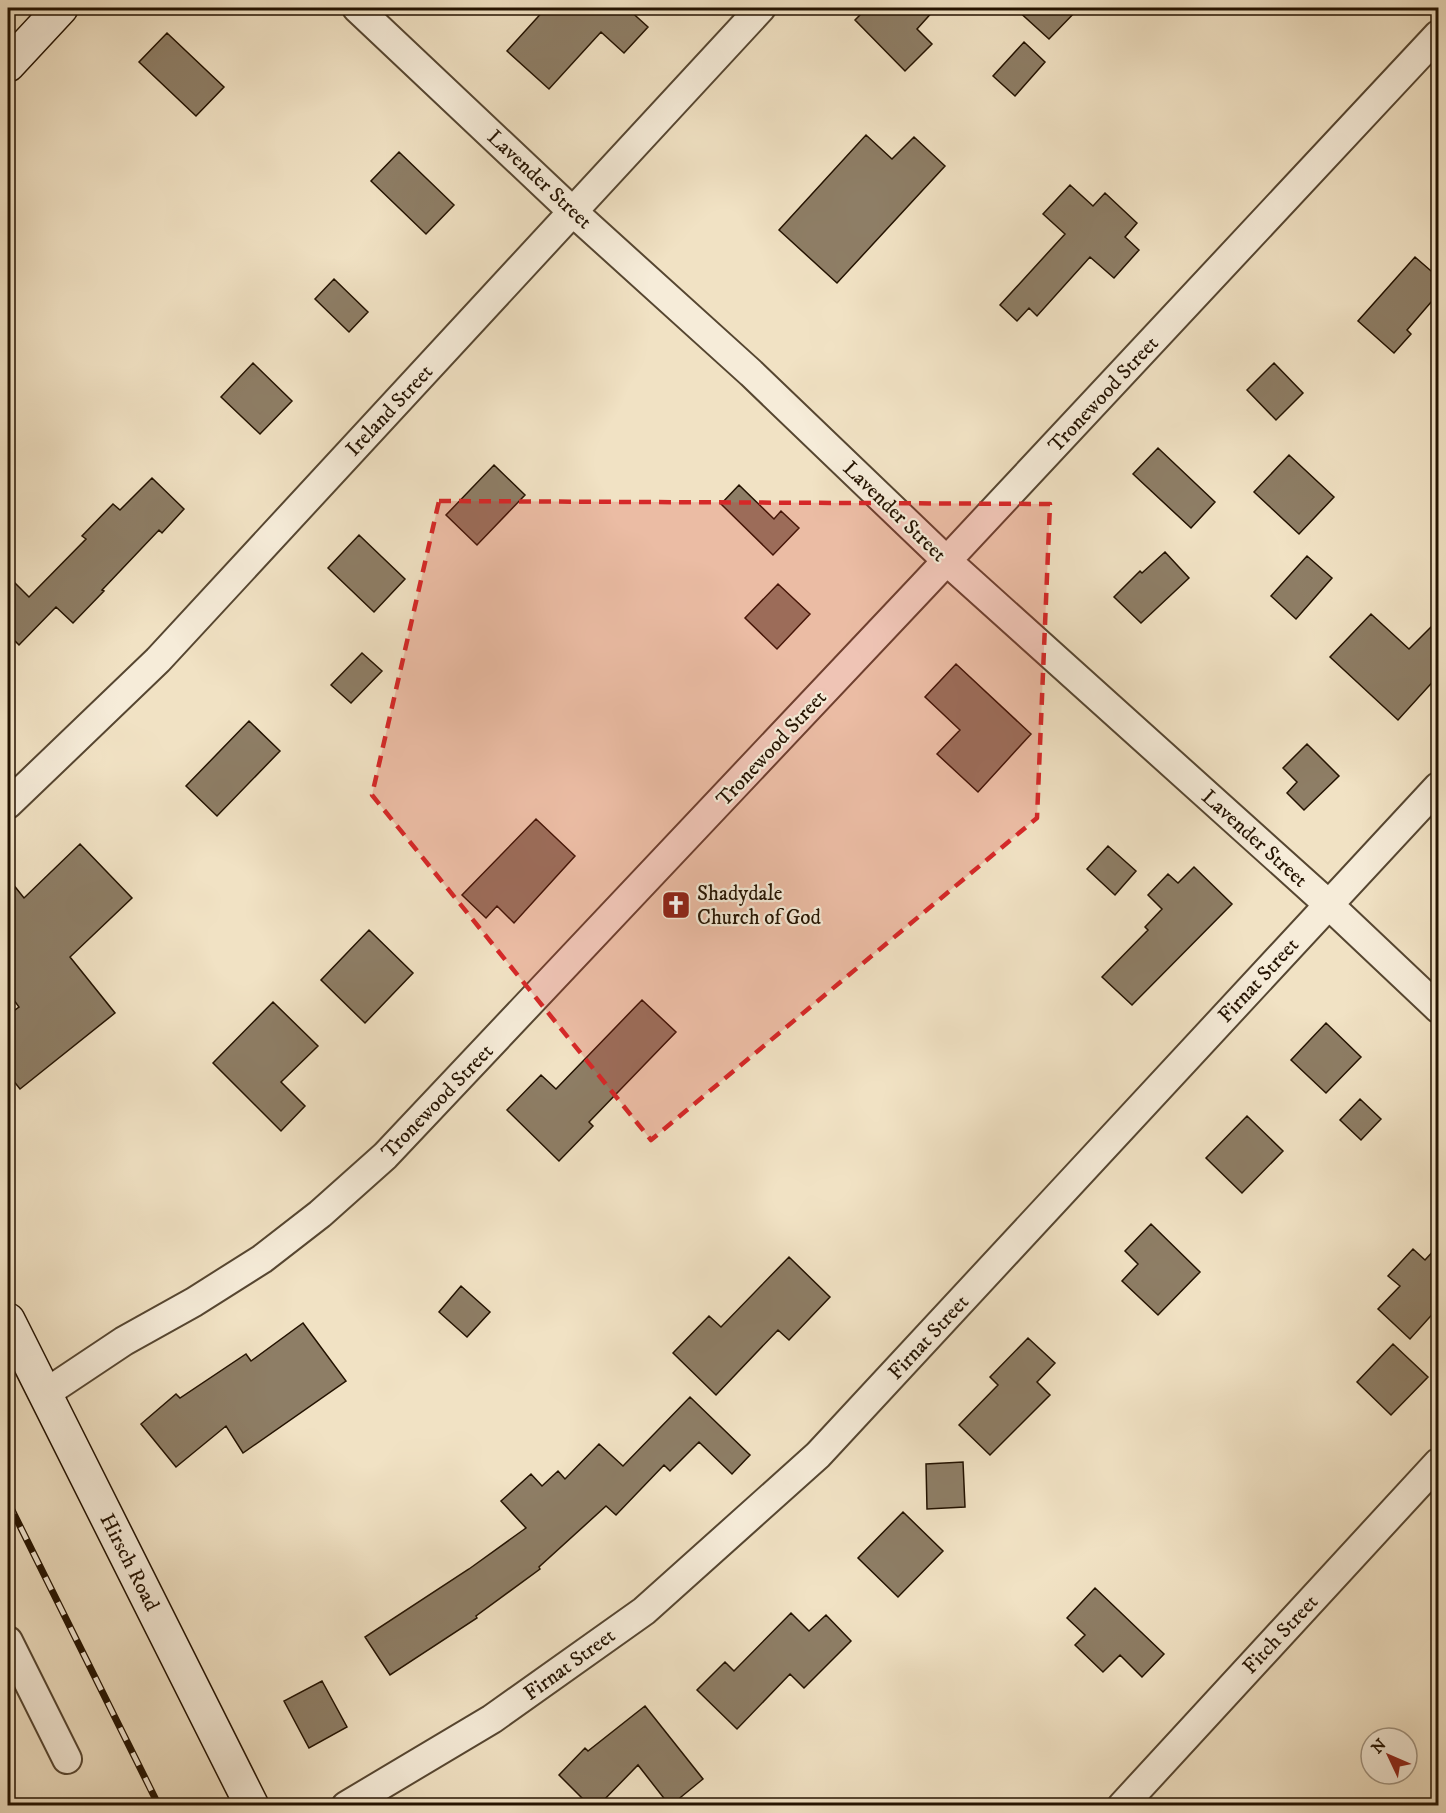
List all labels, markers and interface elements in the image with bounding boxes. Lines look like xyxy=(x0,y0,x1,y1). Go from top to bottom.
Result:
street label: Lavender Street xyxy=(481,125,597,235)
street label: Tronewood Street xyxy=(1043,331,1165,458)
street label: Ireland Street xyxy=(341,359,439,462)
street label: Lavender Street xyxy=(837,456,952,568)
street label: Tronewood Street xyxy=(711,685,833,812)
street label: Lavender Street xyxy=(1196,784,1313,893)
place label: Shadydale Church of God xyxy=(697,881,822,931)
church icon: Shadydale Church of God xyxy=(660,889,692,921)
street label: Firnat Street xyxy=(1213,933,1305,1029)
street label: Tronewood Street xyxy=(376,1039,499,1165)
street label: Firnat Street xyxy=(883,1290,975,1386)
street label: Hirsch Road xyxy=(93,1509,165,1616)
street label: Fitch Street xyxy=(1237,1589,1324,1680)
street label: Firnat Street xyxy=(519,1623,621,1707)
north arrow xyxy=(1359,1726,1419,1786)
text: N xyxy=(1367,1735,1391,1758)

